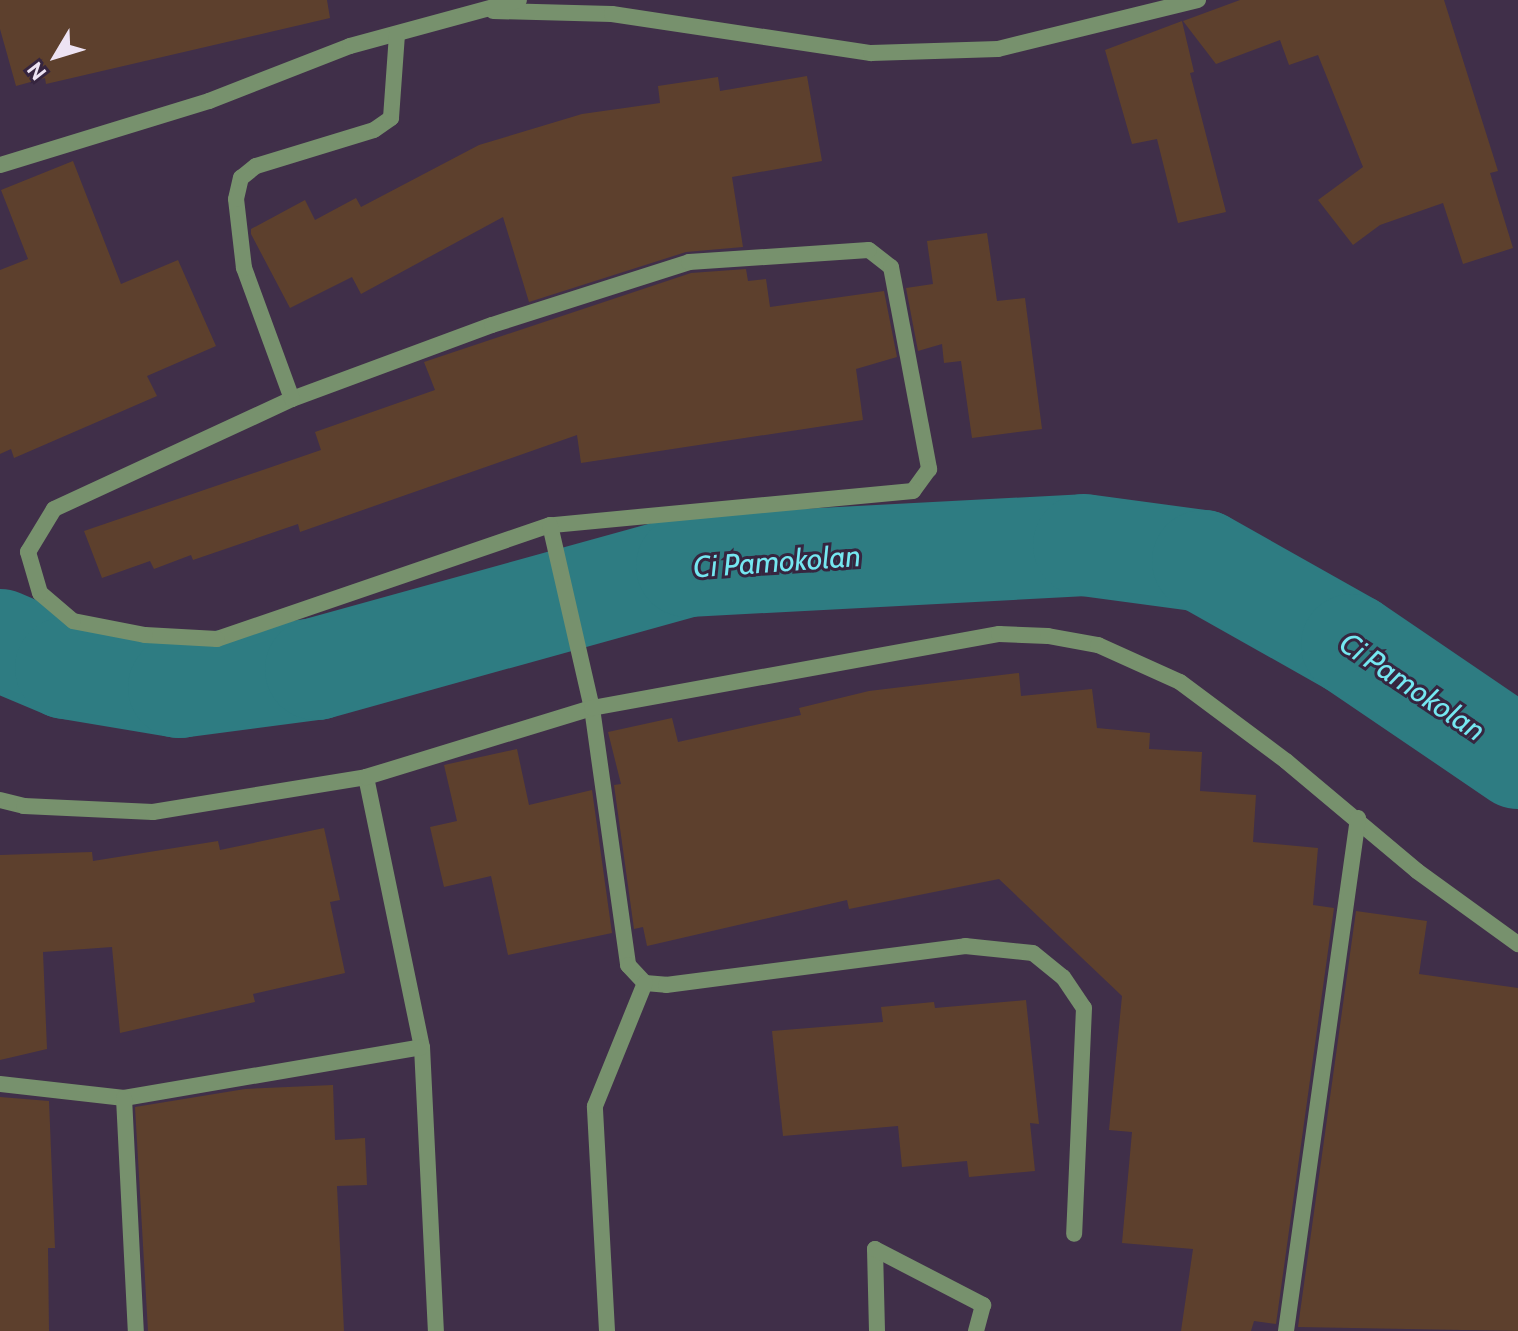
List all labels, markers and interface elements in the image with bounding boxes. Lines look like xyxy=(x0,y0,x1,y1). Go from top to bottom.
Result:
north arrow xyxy=(16,16,96,96)
text: N xyxy=(21,57,52,86)
water label: Ci Pamokolan xyxy=(692,538,862,586)
water label: Ci Pamokolan xyxy=(1332,625,1492,749)

